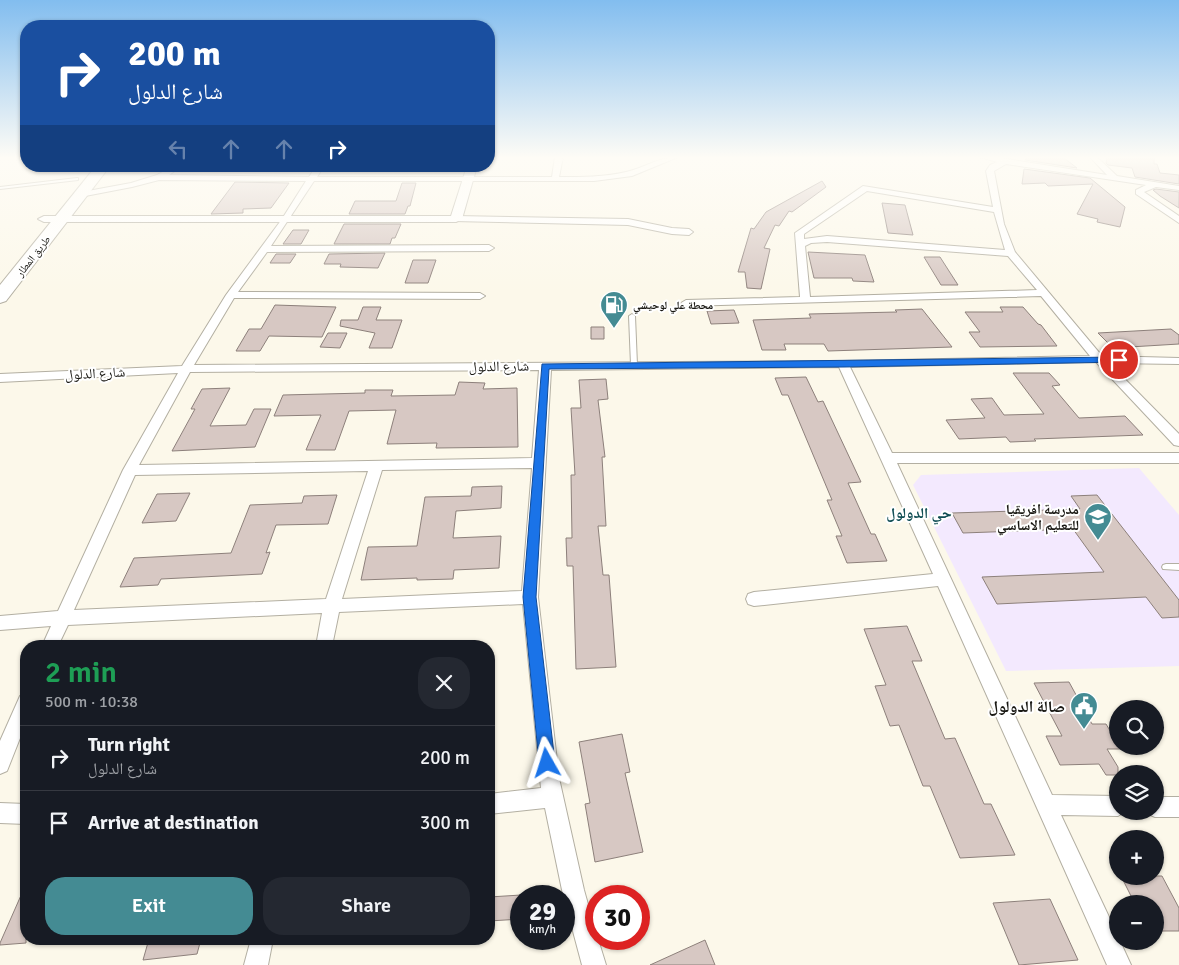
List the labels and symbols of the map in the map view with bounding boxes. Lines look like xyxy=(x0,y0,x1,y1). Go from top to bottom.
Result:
street label: طريق المطار xyxy=(13,233,53,280)
fuel station icon: محطة علي لوحيشي xyxy=(599,290,629,329)
place label: محطة علي لوحيشي xyxy=(633,299,713,314)
pin xyxy=(1098,339,1140,381)
street label: شارع الدلول xyxy=(469,357,529,377)
street label: شارع الدلول xyxy=(64,363,126,385)
place label: مدرسة افريقيا للتعليم الاساسي xyxy=(997,501,1079,536)
school or university icon: مدرسة افريقيا للتعليم الاساسي xyxy=(1083,502,1113,541)
district label: حي الدولول xyxy=(886,504,952,525)
public building icon: صالة الدولول xyxy=(1069,691,1099,730)
place label: صالة الدولول xyxy=(988,697,1065,717)
position arrow xyxy=(520,736,572,788)
speed limit sign: 30 xyxy=(585,885,650,950)

